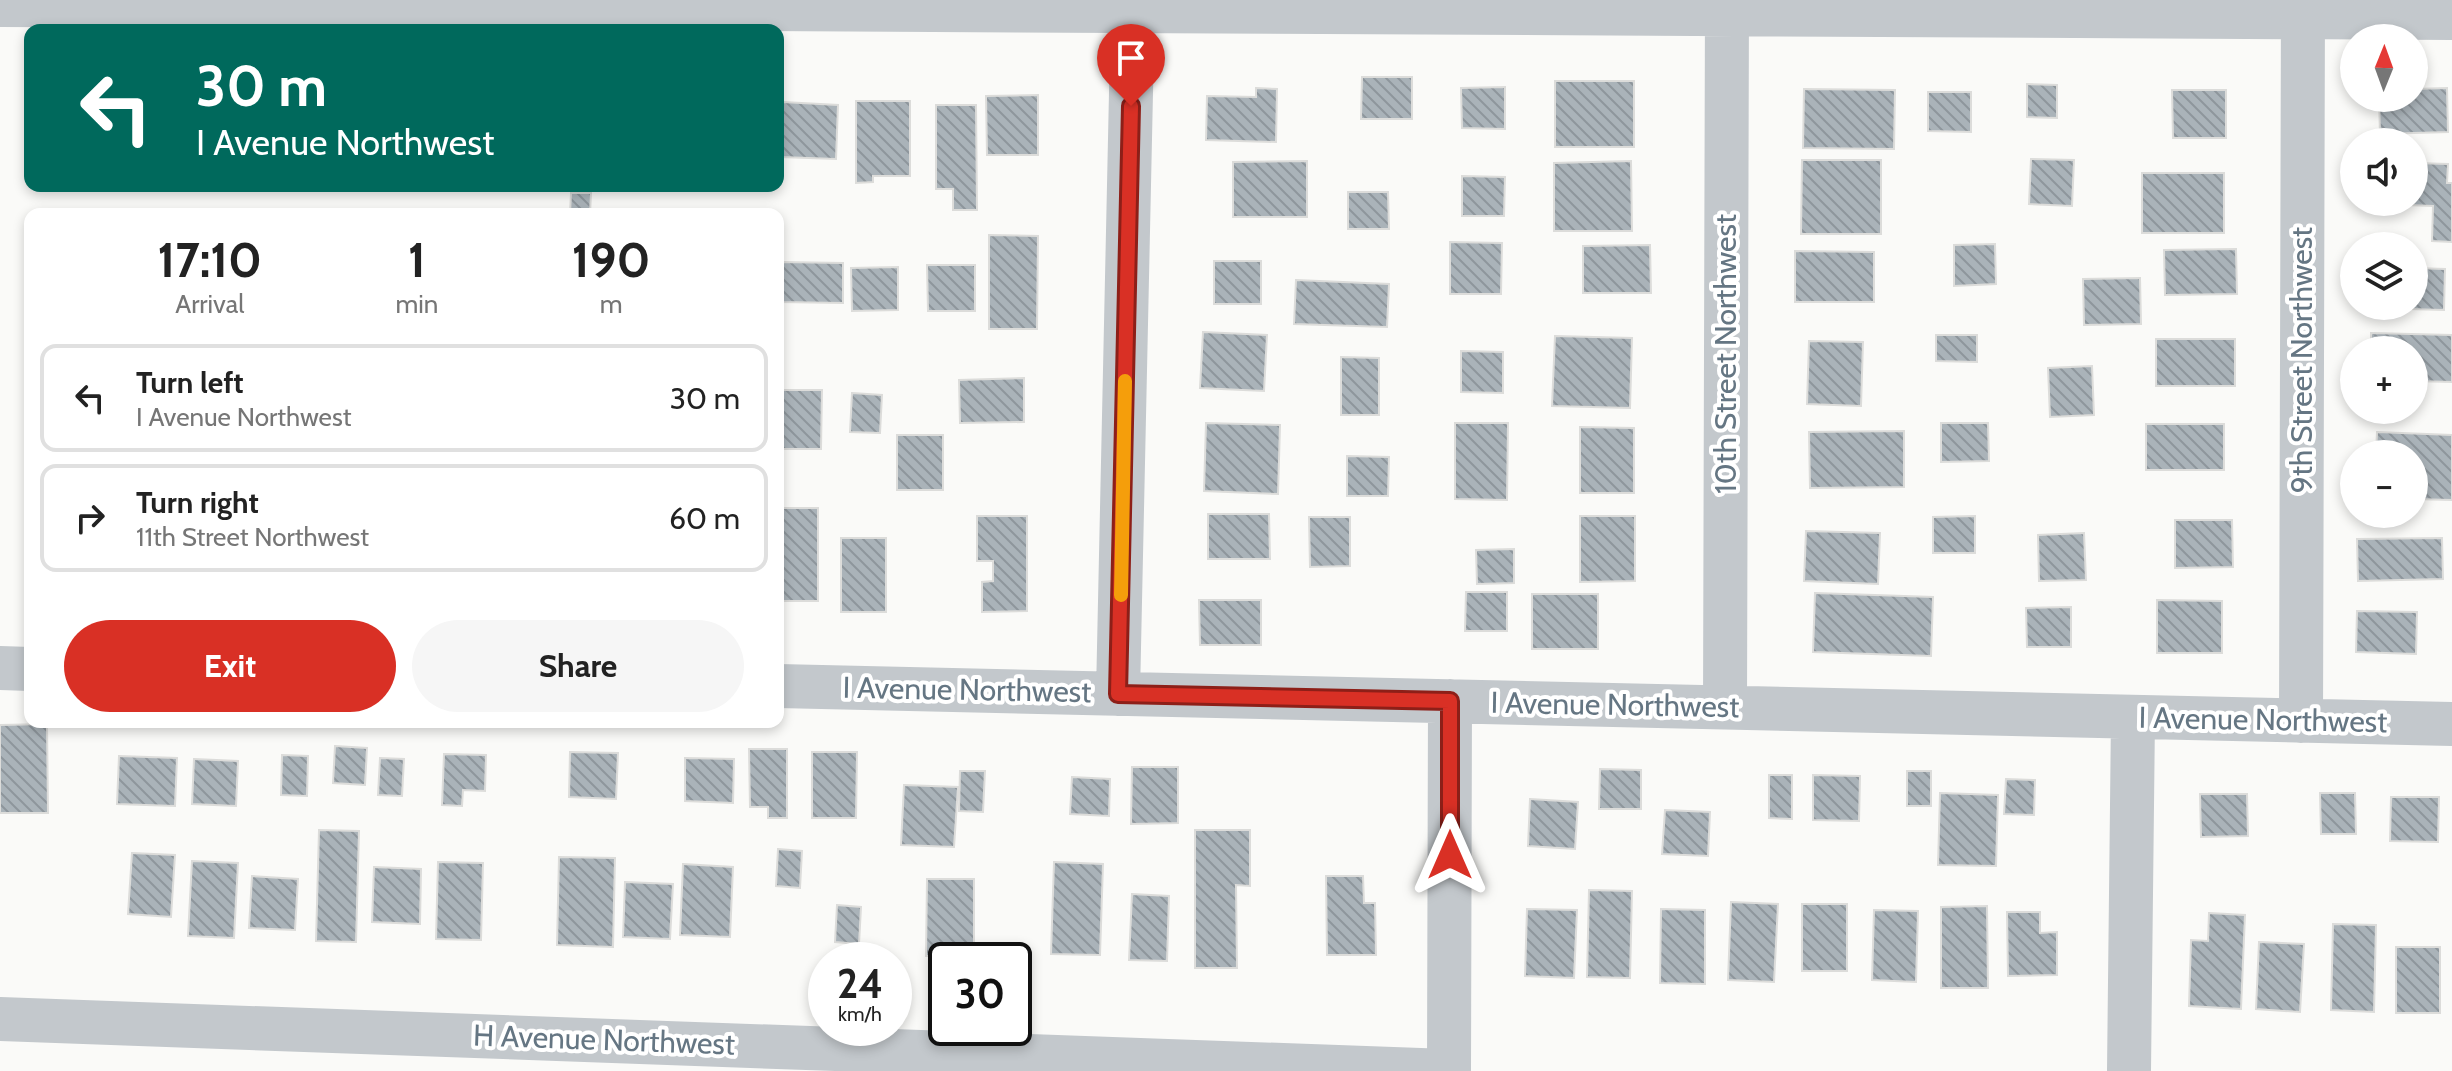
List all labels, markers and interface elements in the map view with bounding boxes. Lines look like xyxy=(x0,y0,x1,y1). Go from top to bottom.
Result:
pin xyxy=(1097,24,1165,106)
north arrow xyxy=(2340,24,2428,112)
map controls xyxy=(2340,24,2428,528)
icon: arrive xyxy=(1109,36,1153,80)
text: 30 m xyxy=(196,52,327,120)
icon: left xyxy=(64,56,168,160)
text: I Avenue Northwest xyxy=(196,120,494,164)
button: sound xyxy=(2340,128,2428,216)
street label: 10th Street Northwest xyxy=(1707,214,1744,494)
street label: 9th Street Northwest xyxy=(2283,227,2320,493)
text: 17:10 xyxy=(158,231,262,289)
text: 1 xyxy=(408,231,426,289)
text: 190 xyxy=(572,231,650,289)
button: layers xyxy=(2340,232,2428,320)
text: Arrival xyxy=(175,288,244,320)
text: min xyxy=(395,288,438,320)
text: m xyxy=(600,288,623,320)
button: + xyxy=(2340,336,2428,424)
text: Turn left xyxy=(136,364,244,401)
icon: left xyxy=(68,376,112,420)
text: 30 m xyxy=(670,380,740,417)
text: I Avenue Northwest xyxy=(136,401,351,433)
button: − xyxy=(2340,440,2428,528)
text: Turn right xyxy=(136,484,259,521)
icon: right xyxy=(68,496,112,540)
text: 60 m xyxy=(669,500,740,537)
text: 11th Street Northwest xyxy=(136,521,369,553)
button: Exit xyxy=(64,620,396,712)
button: Share xyxy=(412,620,744,712)
street label: I Avenue Northwest xyxy=(842,669,1092,710)
street label: I Avenue Northwest xyxy=(1490,684,1740,725)
street label: I Avenue Northwest xyxy=(2138,699,2388,740)
position arrow xyxy=(1408,813,1492,897)
speed limit sign: 30 xyxy=(928,942,1032,1046)
text: 24 xyxy=(837,959,883,1008)
text: km/h xyxy=(838,1002,882,1026)
street label: H Avenue Northwest xyxy=(472,1016,736,1063)

